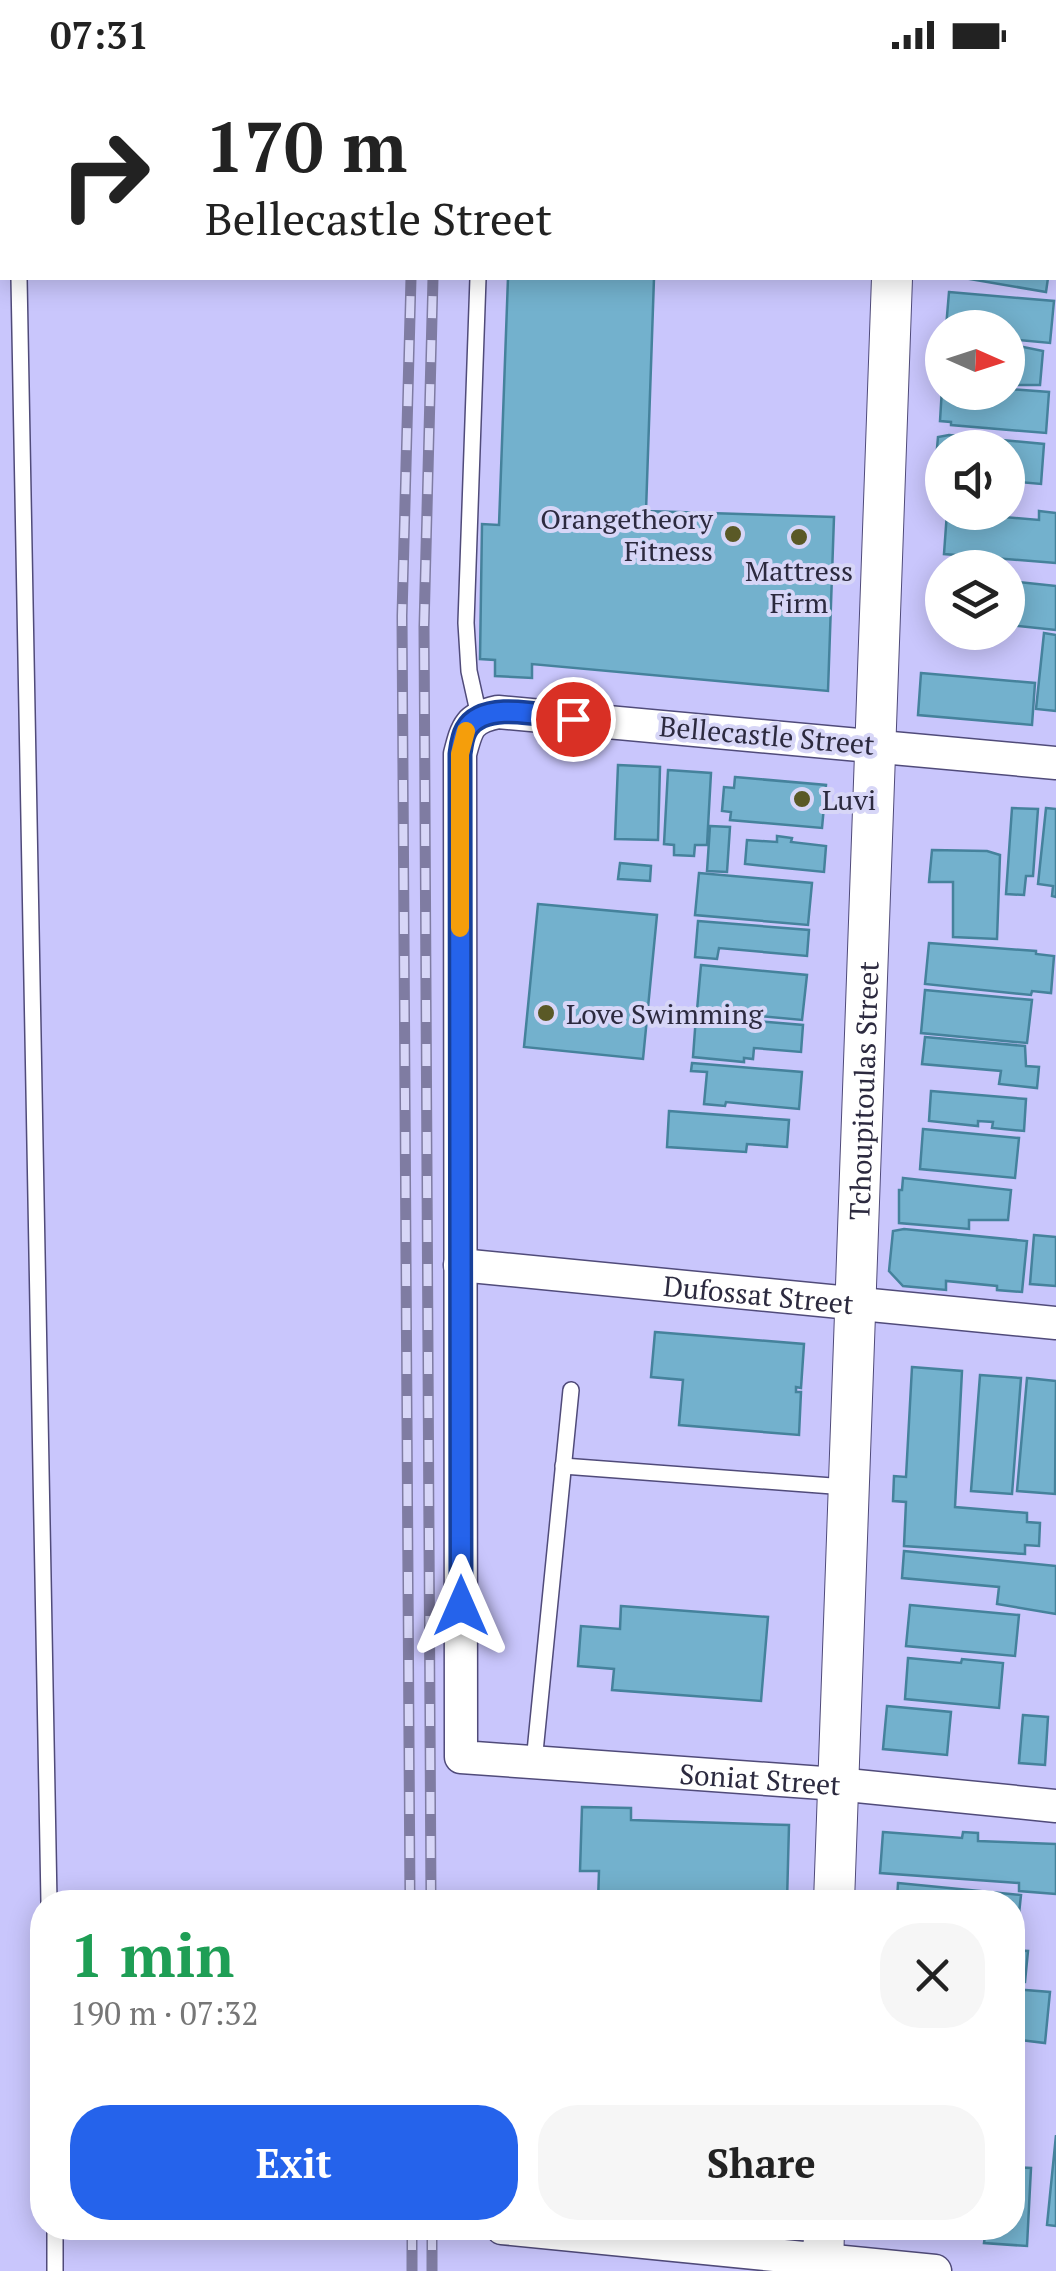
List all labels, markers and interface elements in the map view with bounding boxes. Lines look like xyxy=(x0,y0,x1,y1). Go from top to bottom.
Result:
text: 07:31 xyxy=(50,10,149,60)
text: 170 m xyxy=(205,99,407,192)
icon: right xyxy=(40,110,170,240)
text: Bellecastle Street xyxy=(205,188,552,248)
north arrow xyxy=(925,310,1025,410)
map controls xyxy=(925,310,1025,650)
button: sound xyxy=(925,430,1025,530)
place label: Orangetheory Fitness xyxy=(540,500,714,569)
marker: Orangetheory Fitness xyxy=(722,523,744,545)
marker: Mattress Firm xyxy=(788,526,810,548)
button: layers xyxy=(925,550,1025,650)
place label: Mattress Firm xyxy=(745,552,853,621)
pin xyxy=(531,677,616,762)
icon: arrive xyxy=(546,692,601,747)
street label: Bellecastle Street xyxy=(658,707,877,763)
place label: Luvi xyxy=(822,781,876,818)
marker: Luvi xyxy=(791,788,813,810)
street label: Tchoupitoulas Street xyxy=(840,960,886,1221)
place label: Love Swimming xyxy=(566,995,764,1032)
marker: Love Swimming xyxy=(535,1002,557,1024)
street label: Dufossat Street xyxy=(662,1266,856,1322)
position arrow xyxy=(409,1554,513,1658)
street label: Soniat Street xyxy=(678,1754,843,1803)
text: 1 min xyxy=(70,1915,234,1994)
button: close xyxy=(880,1923,985,2028)
text: 190 m · 07:32 xyxy=(70,1992,258,2034)
button: Exit xyxy=(70,2105,518,2220)
button: Share xyxy=(538,2105,985,2220)

